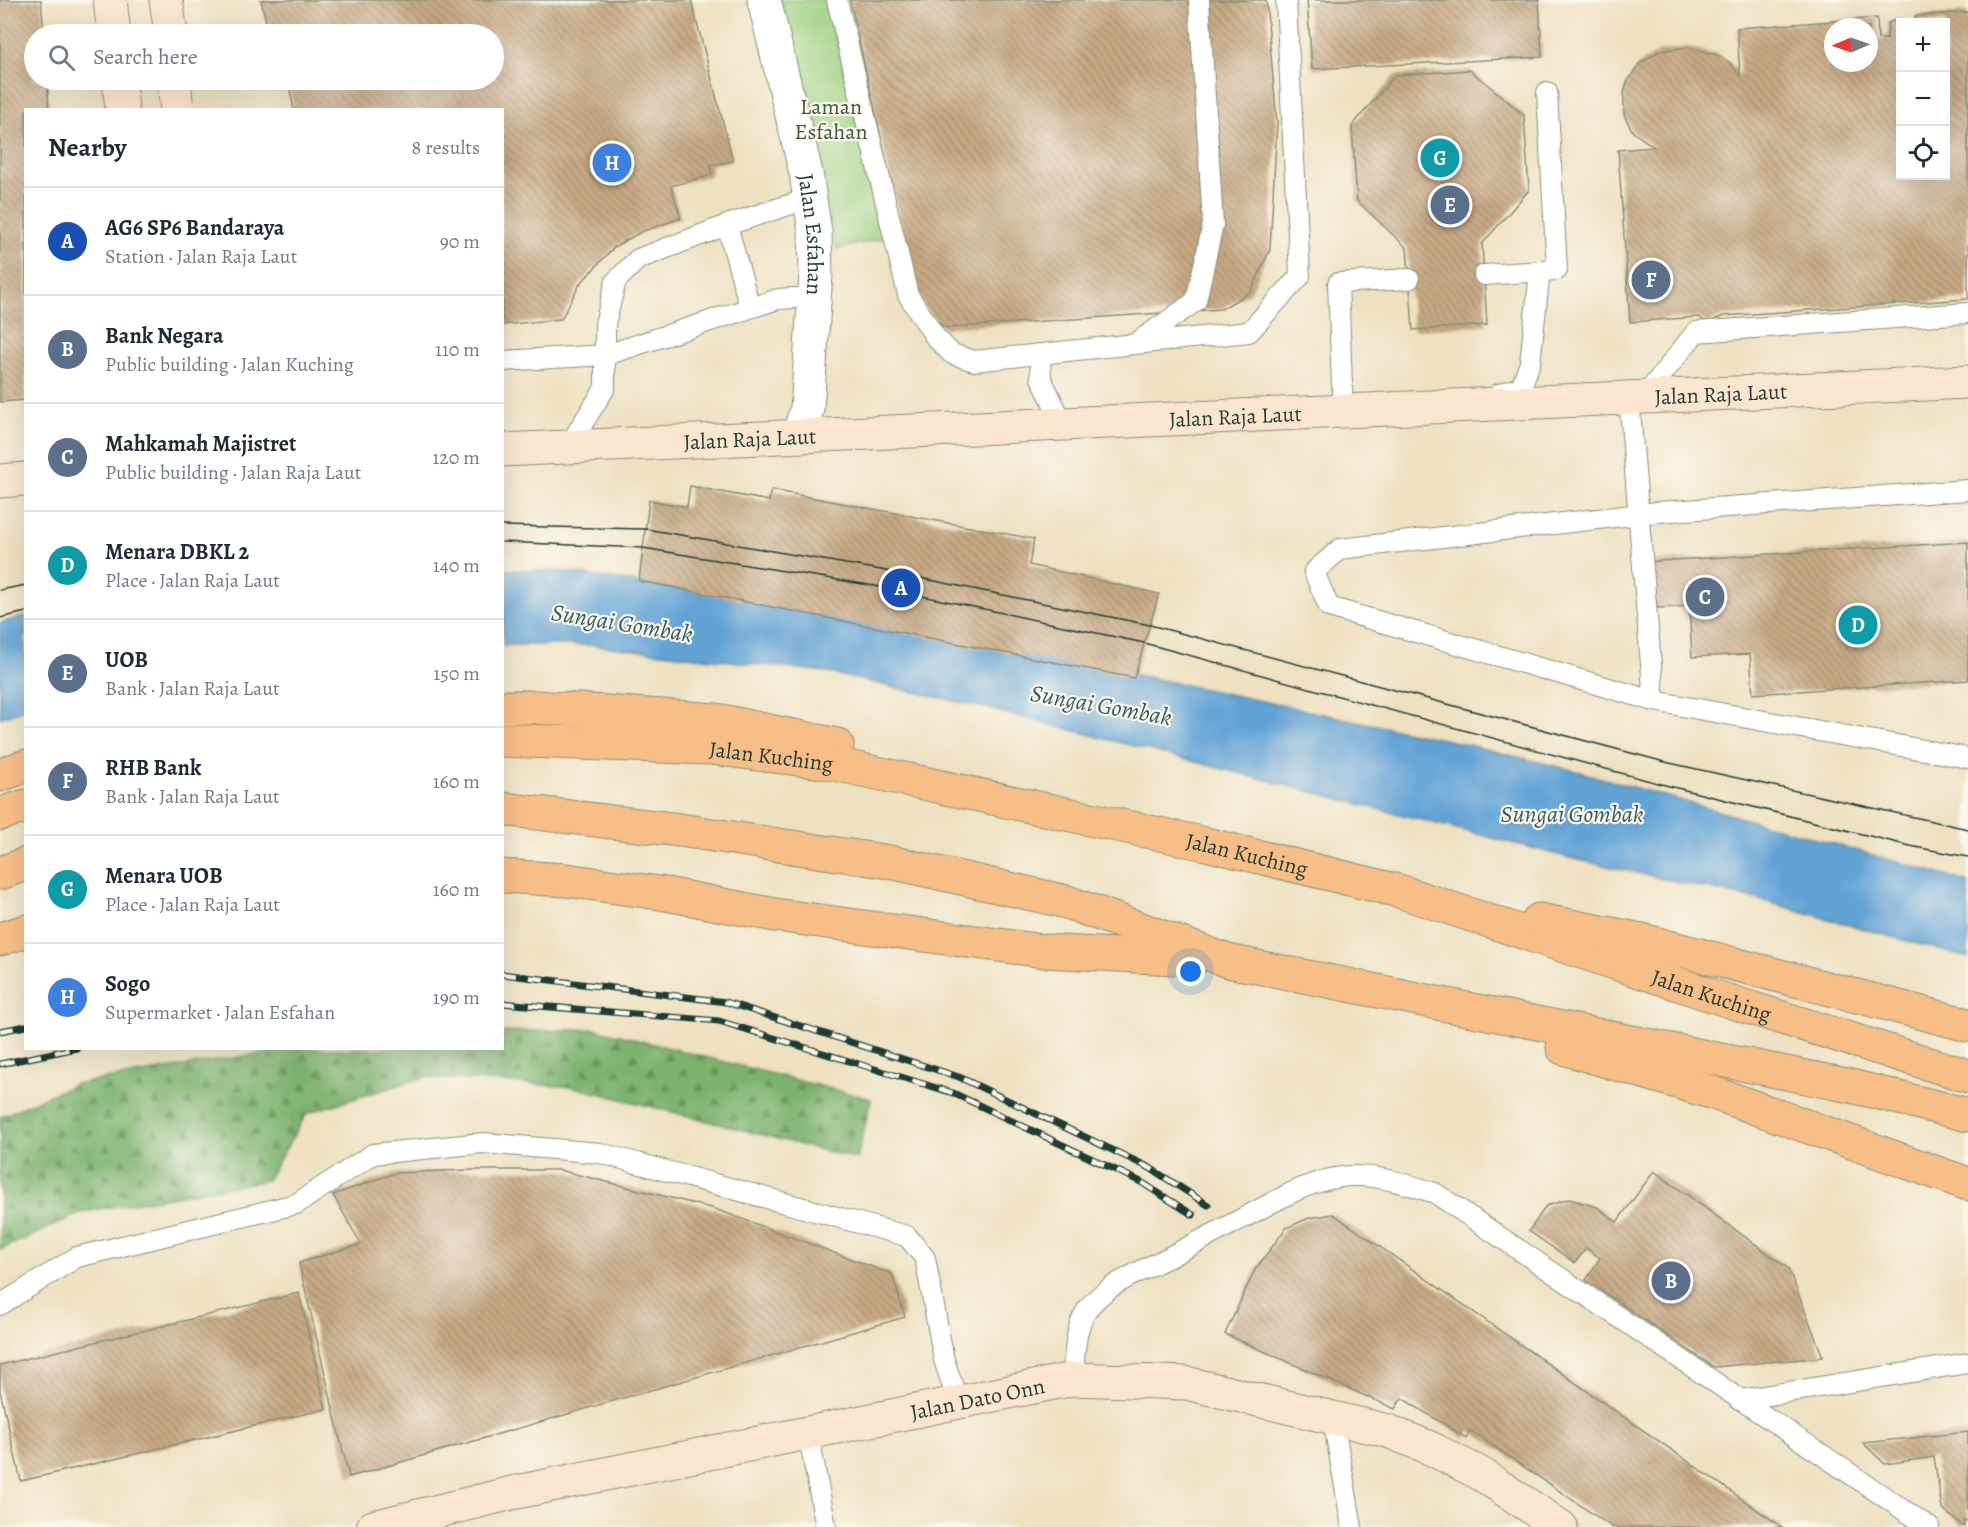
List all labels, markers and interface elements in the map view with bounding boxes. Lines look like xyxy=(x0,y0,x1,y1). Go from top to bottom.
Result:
north arrow xyxy=(1824,18,1878,72)
map controls xyxy=(1896,18,1950,180)
button: + xyxy=(1896,18,1950,72)
search box xyxy=(24,24,504,90)
icon: search xyxy=(45,41,78,74)
text: Search here xyxy=(93,42,198,72)
button: − xyxy=(1896,72,1950,126)
park label: Laman Esfahan xyxy=(794,92,868,147)
button: locate xyxy=(1896,126,1950,180)
text: Nearby xyxy=(48,130,127,165)
text: 8 results xyxy=(412,134,480,161)
pin: G xyxy=(1420,136,1460,180)
pin: H xyxy=(592,140,632,186)
street label: Jalan Esfahan xyxy=(790,172,830,296)
pin: E xyxy=(1430,182,1470,228)
text: AG6 SP6 Bandaraya xyxy=(105,213,284,243)
text: A xyxy=(61,228,74,255)
text: 90 m xyxy=(440,228,480,255)
text: Station · Jalan Raja Laut xyxy=(105,243,297,270)
pin: F xyxy=(1632,258,1670,302)
text: Bank Negara xyxy=(105,321,224,351)
text: B xyxy=(61,336,74,363)
text: 110 m xyxy=(435,336,480,363)
text: Public building · Jalan Kuching xyxy=(105,351,354,378)
street label: Jalan Raja Laut xyxy=(1654,376,1788,413)
street label: Jalan Raja Laut xyxy=(1168,399,1302,435)
street label: Jalan Raja Laut xyxy=(683,421,817,458)
text: Mahkamah Majistret xyxy=(105,429,296,459)
text: C xyxy=(61,444,74,471)
text: 120 m xyxy=(432,444,480,471)
text: Public building · Jalan Raja Laut xyxy=(105,459,361,486)
text: Menara DBKL 2 xyxy=(105,537,249,567)
text: D xyxy=(61,552,74,579)
text: 140 m xyxy=(433,552,480,579)
pin: A xyxy=(882,566,920,610)
text: Place · Jalan Raja Laut xyxy=(105,567,280,594)
pin: C xyxy=(1686,574,1724,620)
water label: Sungai Gombak xyxy=(549,596,695,650)
pin: D xyxy=(1838,602,1878,648)
text: UOB xyxy=(105,645,148,675)
text: E xyxy=(62,660,73,687)
text: 150 m xyxy=(433,660,480,687)
text: Bank · Jalan Raja Laut xyxy=(105,675,280,702)
water label: Sungai Gombak xyxy=(1028,677,1174,733)
street label: Jalan Kuching xyxy=(708,734,835,779)
text: RHB Bank xyxy=(105,753,201,783)
text: F xyxy=(62,768,73,795)
text: 160 m xyxy=(433,768,480,795)
text: Bank · Jalan Raja Laut xyxy=(105,783,280,810)
water label: Sungai Gombak xyxy=(1501,798,1644,830)
street label: Jalan Kuching xyxy=(1183,826,1311,884)
text: Menara UOB xyxy=(105,861,223,891)
text: G xyxy=(61,876,74,903)
text: 160 m xyxy=(433,876,480,903)
text: Place · Jalan Raja Laut xyxy=(105,891,280,918)
your location xyxy=(1176,957,1205,986)
street label: Jalan Kuching xyxy=(1648,962,1775,1030)
text: Sogo xyxy=(105,969,150,999)
text: H xyxy=(60,984,75,1011)
text: 190 m xyxy=(433,984,480,1011)
text: Supermarket · Jalan Esfahan xyxy=(105,999,335,1026)
pin: B xyxy=(1652,1258,1690,1304)
street label: Jalan Dato Onn xyxy=(908,1371,1047,1428)

